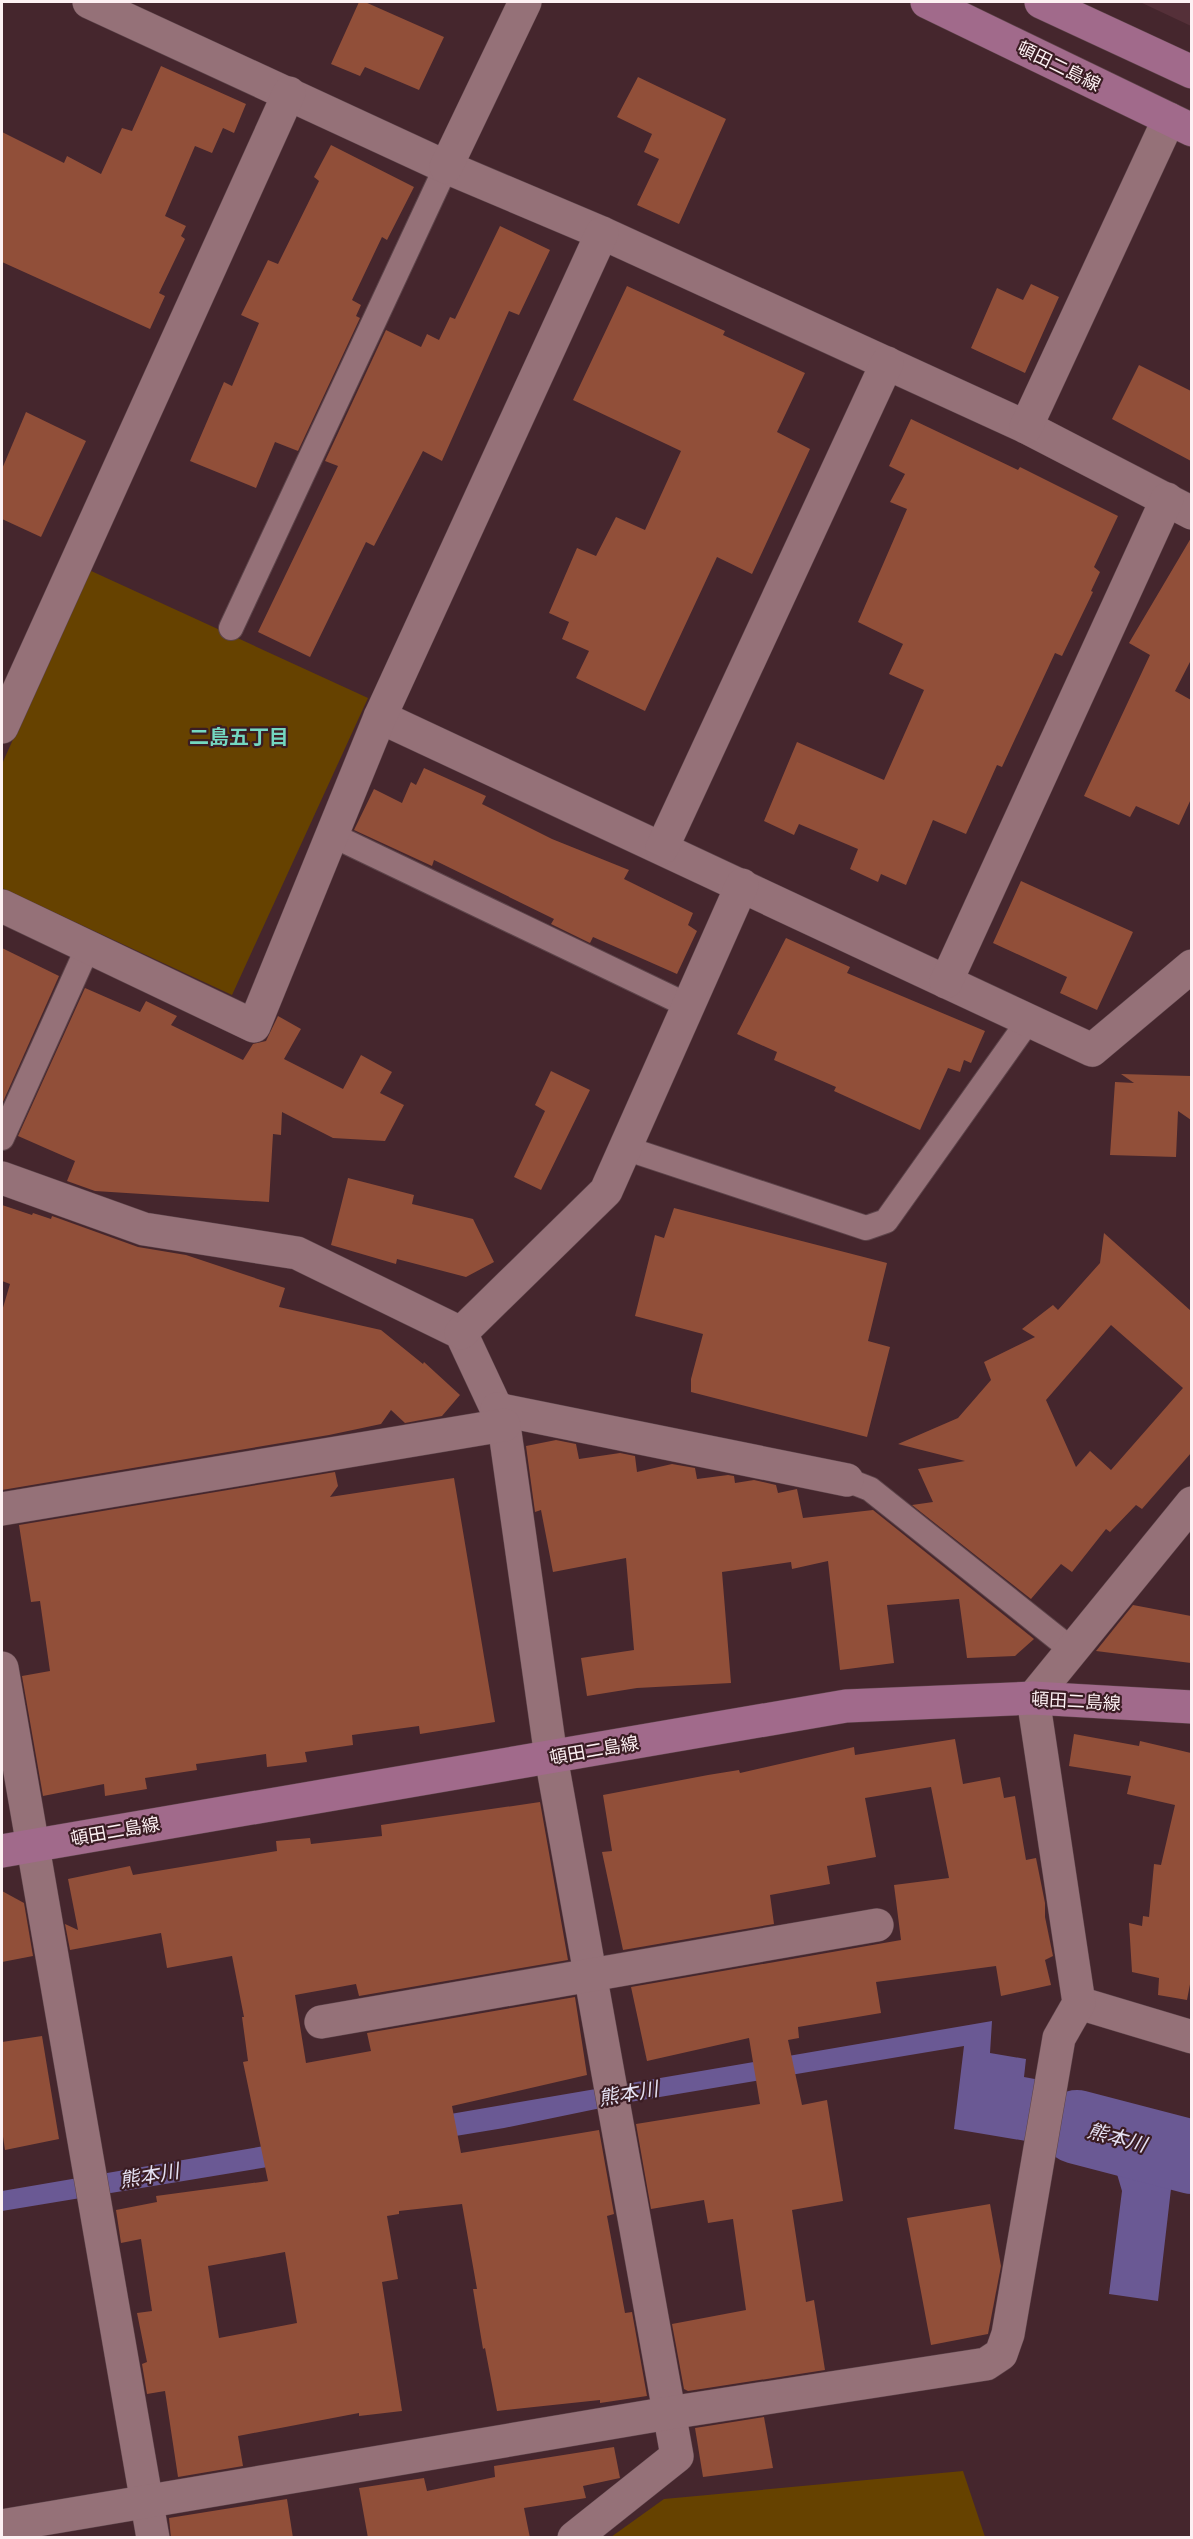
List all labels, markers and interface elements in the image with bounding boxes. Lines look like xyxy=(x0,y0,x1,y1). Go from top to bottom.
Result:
street label: 頓田二島線 xyxy=(1014,36,1104,96)
district label: 二島五丁目 xyxy=(189,724,289,749)
street label: 頓田二島線 xyxy=(1030,1687,1122,1715)
street label: 頓田二島線 xyxy=(548,1731,640,1769)
street label: 頓田二島線 xyxy=(69,1812,161,1850)
water label: 熊本川 xyxy=(596,2075,662,2111)
water label: 熊本川 xyxy=(1085,2117,1151,2157)
water label: 熊本川 xyxy=(117,2157,183,2193)

